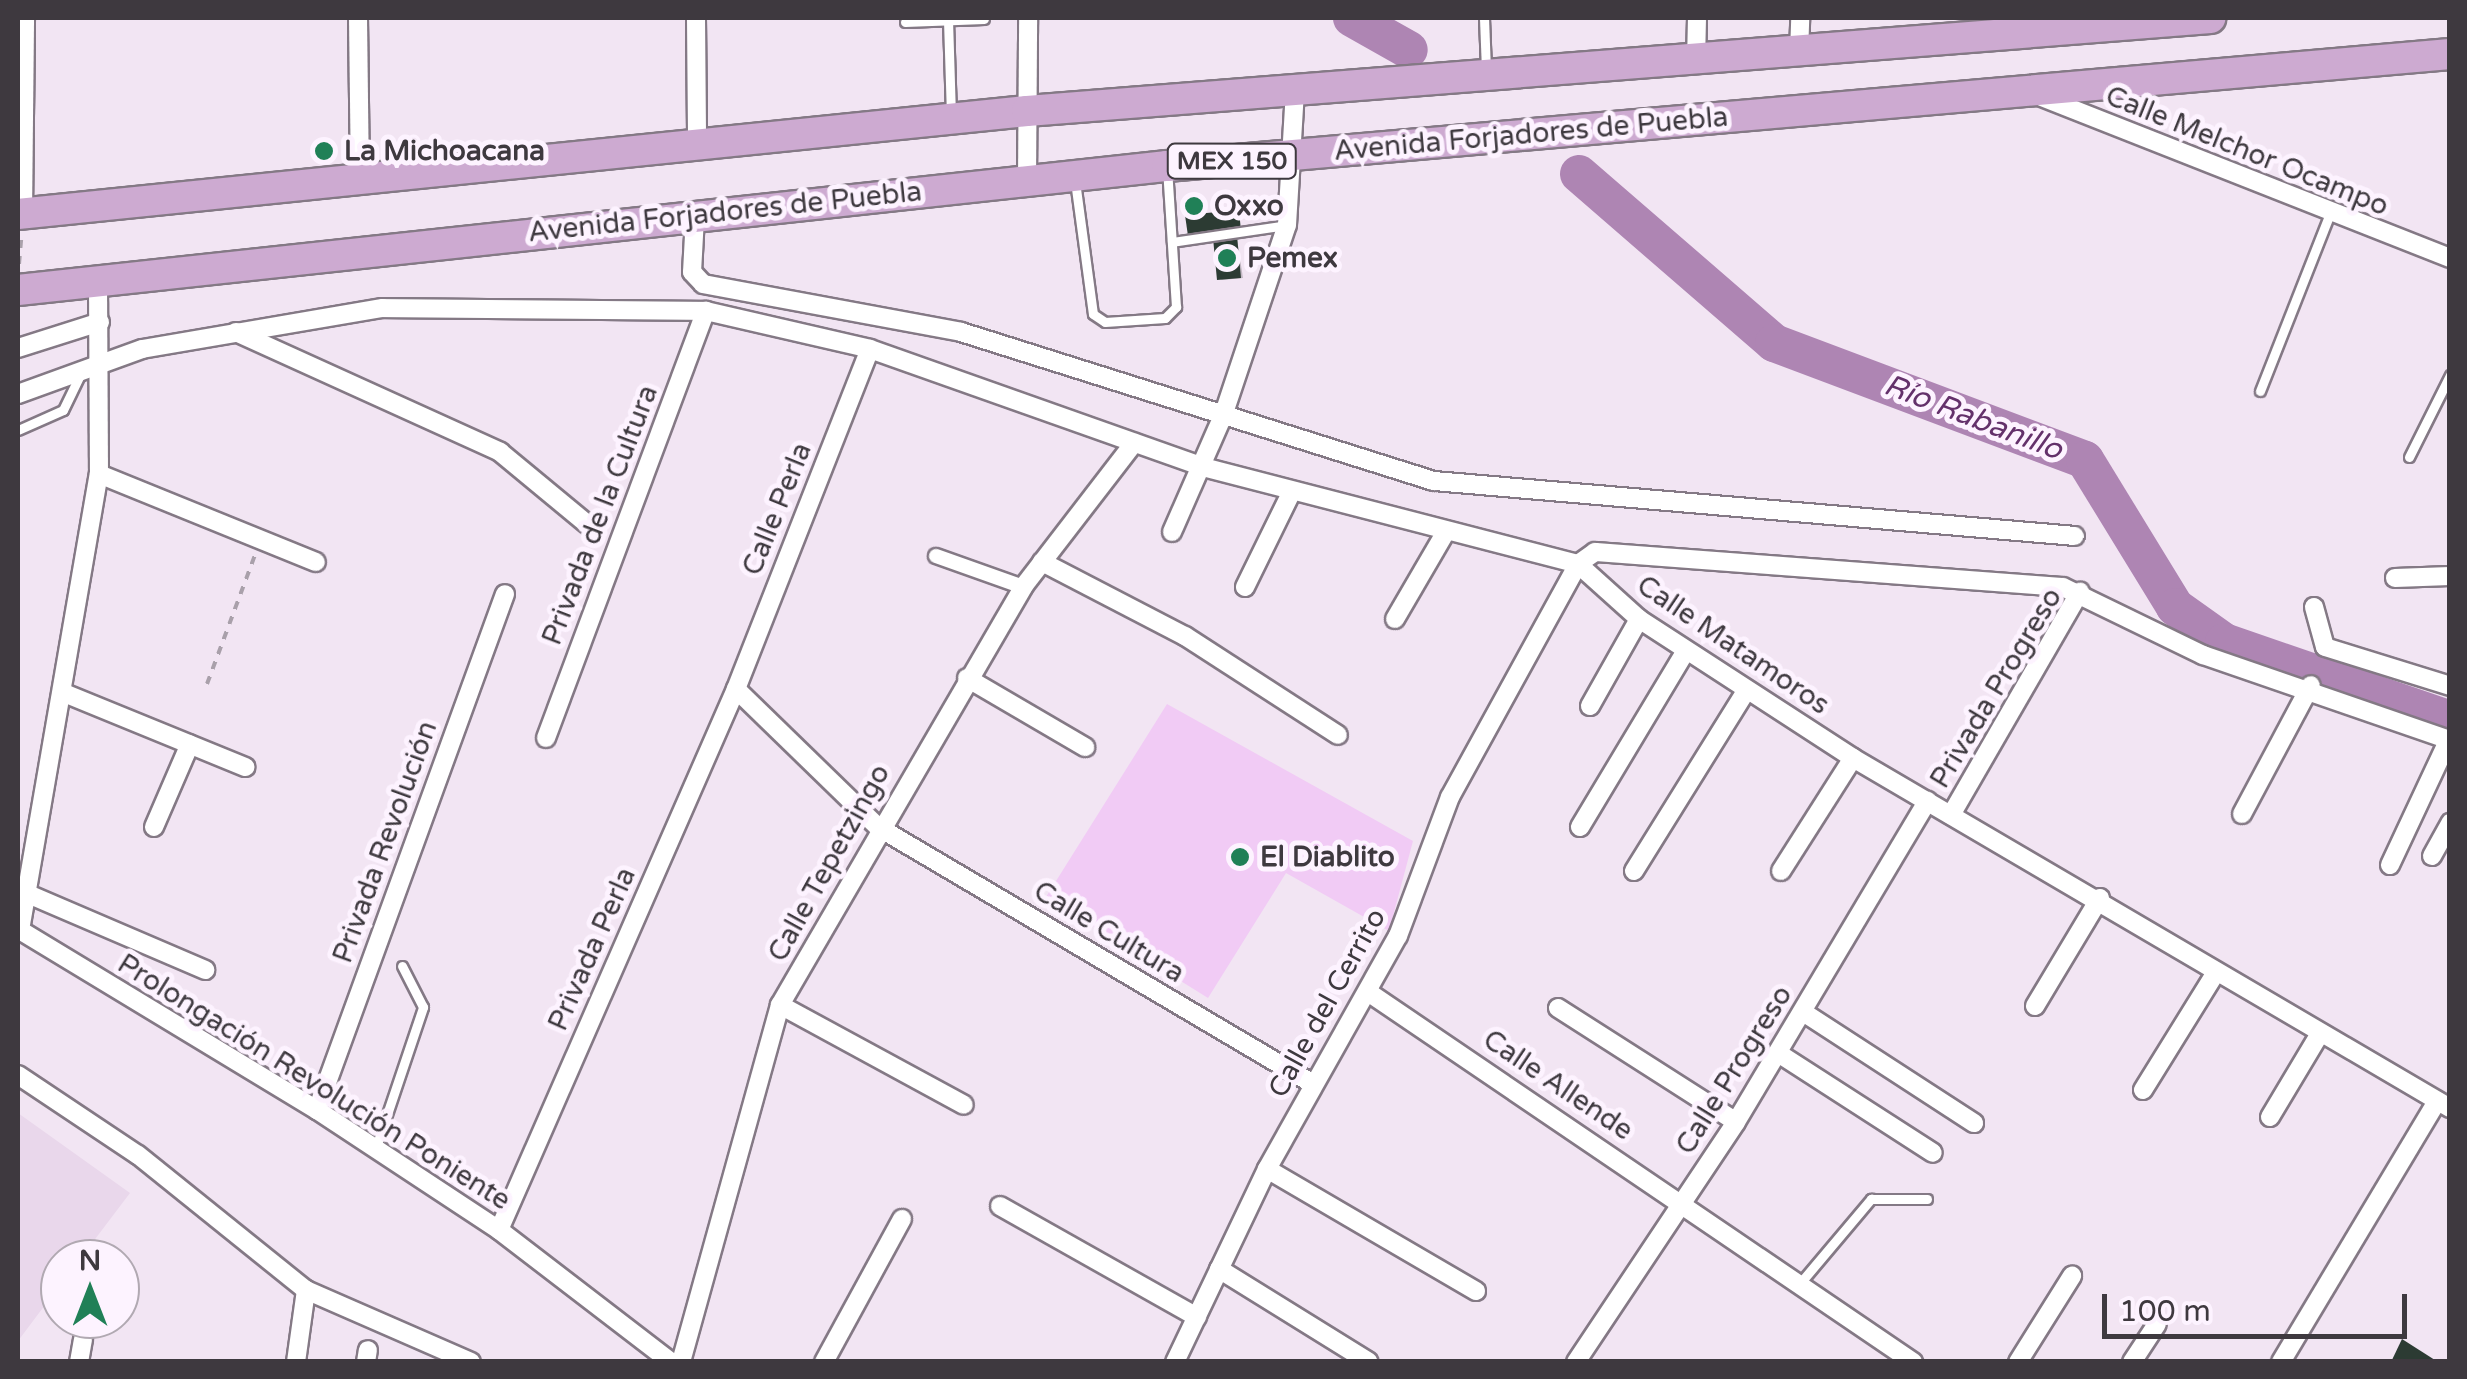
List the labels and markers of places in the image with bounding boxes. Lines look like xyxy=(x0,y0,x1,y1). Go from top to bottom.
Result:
place label: La Michoacana xyxy=(344,134,545,168)
marker: La Michoacana xyxy=(313,140,335,162)
place label: Oxxo xyxy=(1214,189,1284,223)
marker: Oxxo xyxy=(1183,195,1205,217)
place label: Pemex xyxy=(1247,241,1338,275)
marker: Pemex xyxy=(1216,247,1238,269)
place label: El Diablito xyxy=(1260,840,1395,874)
marker: El Diablito xyxy=(1229,846,1251,868)

